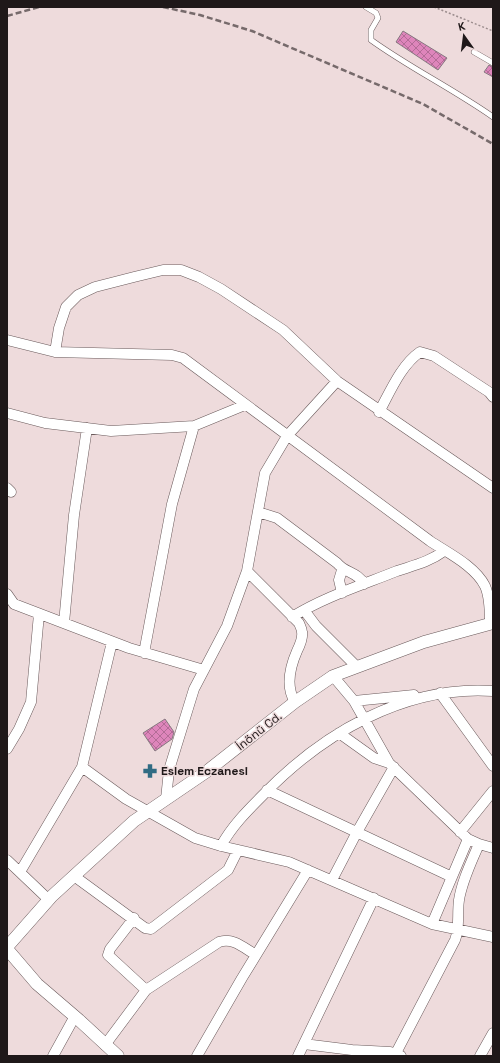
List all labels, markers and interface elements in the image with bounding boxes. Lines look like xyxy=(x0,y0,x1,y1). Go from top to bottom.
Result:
north arrow xyxy=(444,16,484,56)
text: K xyxy=(457,19,467,34)
street label: İnönü Cd. xyxy=(233,708,285,754)
pharmacy icon: Eslem Eczanesi xyxy=(142,763,158,779)
place label: Eslem Eczanesi xyxy=(161,763,248,779)

